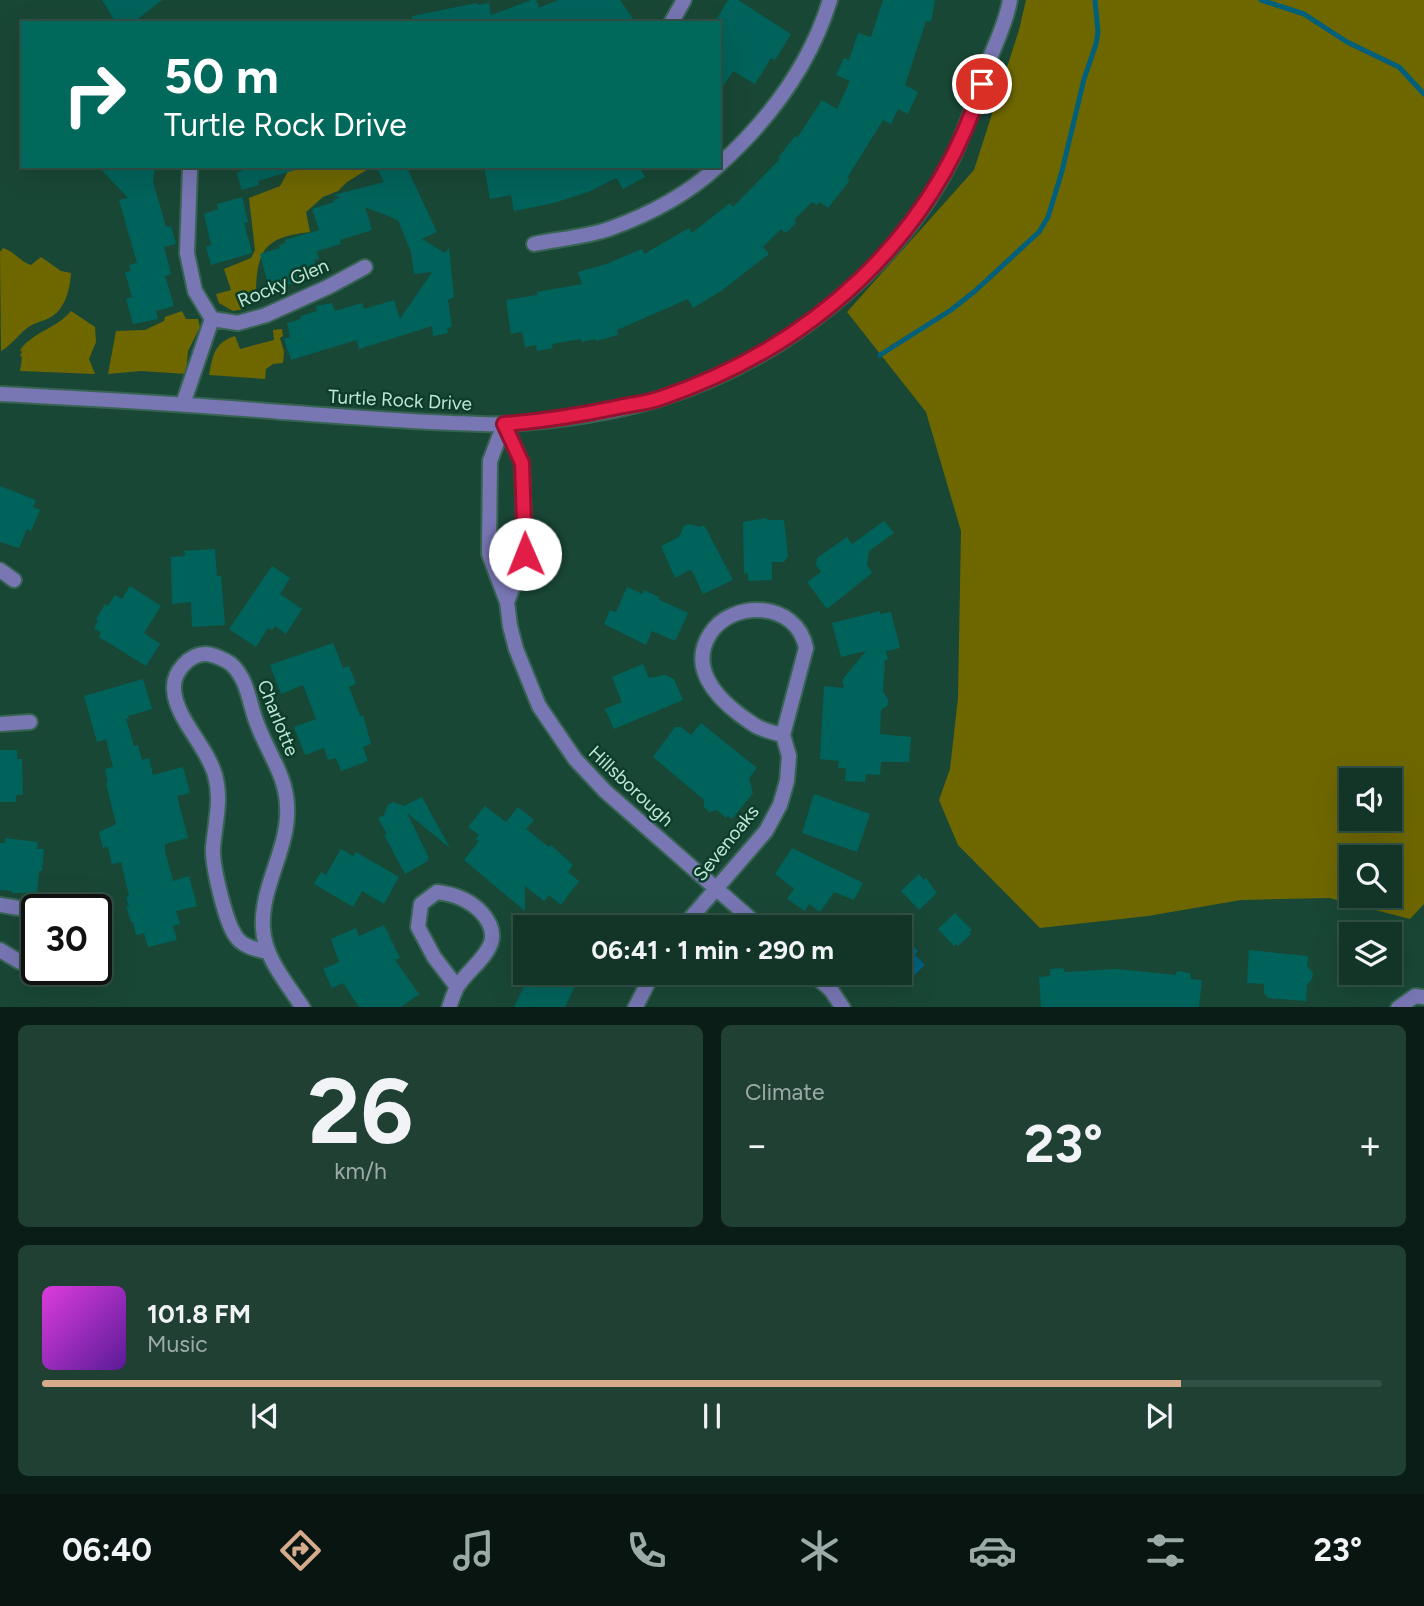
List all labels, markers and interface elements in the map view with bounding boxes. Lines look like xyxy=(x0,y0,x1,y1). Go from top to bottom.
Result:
text: 50 m xyxy=(164,46,279,105)
icon: right xyxy=(49,49,140,140)
pin xyxy=(952,54,1012,114)
icon: arrive xyxy=(963,65,1001,103)
text: Turtle Rock Drive xyxy=(164,106,407,144)
street label: Rocky Glen xyxy=(234,254,332,312)
street label: Turtle Rock Drive xyxy=(327,385,473,415)
position arrow xyxy=(488,517,562,591)
street label: Charlotte xyxy=(252,676,304,760)
street label: Hillsborough xyxy=(584,741,678,831)
map controls xyxy=(1339,768,1402,985)
button: sound xyxy=(1339,768,1402,831)
street label: Sevenoaks xyxy=(688,800,764,886)
button: search xyxy=(1339,845,1402,908)
speed limit sign: 30 xyxy=(21,894,112,985)
button: layers xyxy=(1339,922,1402,985)
text: 06:41 · 1 min · 290 m xyxy=(591,934,834,966)
text: 26 xyxy=(308,1057,413,1166)
text: Climate xyxy=(745,1078,824,1106)
text: 23° xyxy=(1024,1113,1103,1175)
text: − xyxy=(745,1122,769,1168)
text: + xyxy=(1358,1122,1382,1168)
text: km/h xyxy=(334,1157,387,1185)
text: 101.8 FM xyxy=(147,1298,251,1330)
text: Music xyxy=(147,1330,208,1358)
icon: previous xyxy=(246,1397,284,1435)
icon: pause xyxy=(693,1397,731,1435)
icon: next xyxy=(1140,1397,1178,1435)
icon: directions xyxy=(276,1526,325,1575)
icon: music xyxy=(449,1526,498,1575)
icon: phone xyxy=(622,1526,671,1575)
icon: climate xyxy=(795,1526,844,1575)
icon: car xyxy=(968,1526,1017,1575)
icon: filters xyxy=(1141,1526,1190,1575)
text: 06:40 xyxy=(62,1531,152,1569)
text: 23° xyxy=(1314,1531,1362,1569)

